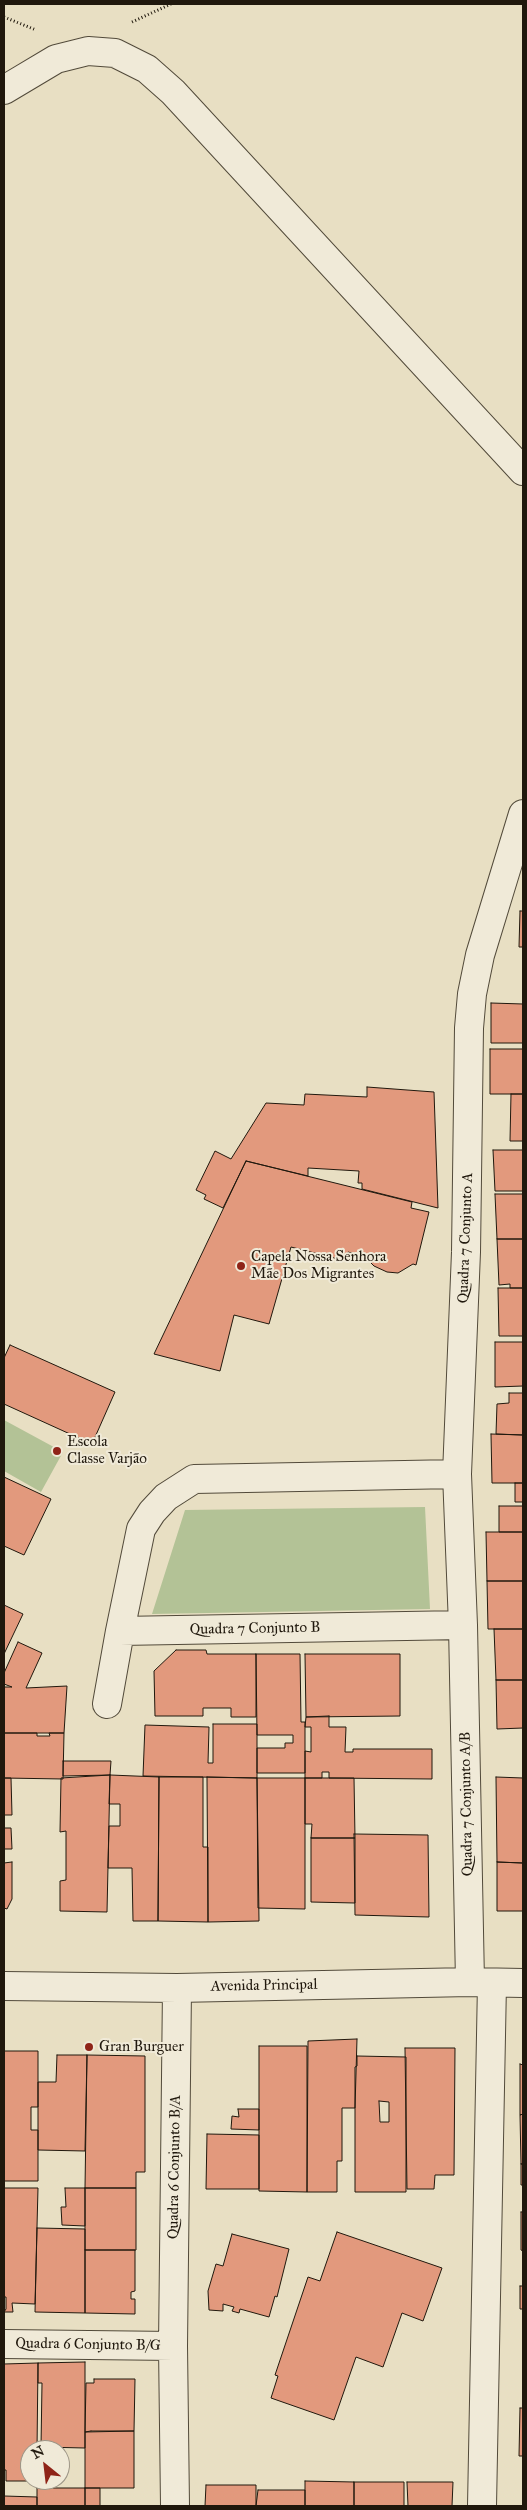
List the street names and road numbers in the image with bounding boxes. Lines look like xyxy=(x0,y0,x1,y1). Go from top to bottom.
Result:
street label: Quadra 7 Conjunto A xyxy=(455,1172,477,1304)
street label: Quadra 7 Conjunto B xyxy=(189,1619,321,1639)
street label: Quadra 7 Conjunto A/B xyxy=(457,1731,477,1877)
street label: Avenida Principal xyxy=(210,1976,318,1996)
street label: Quadra 6 Conjunto B/A xyxy=(165,2095,185,2239)
street label: Quadra 6 Conjunto B/G xyxy=(15,2335,161,2355)

